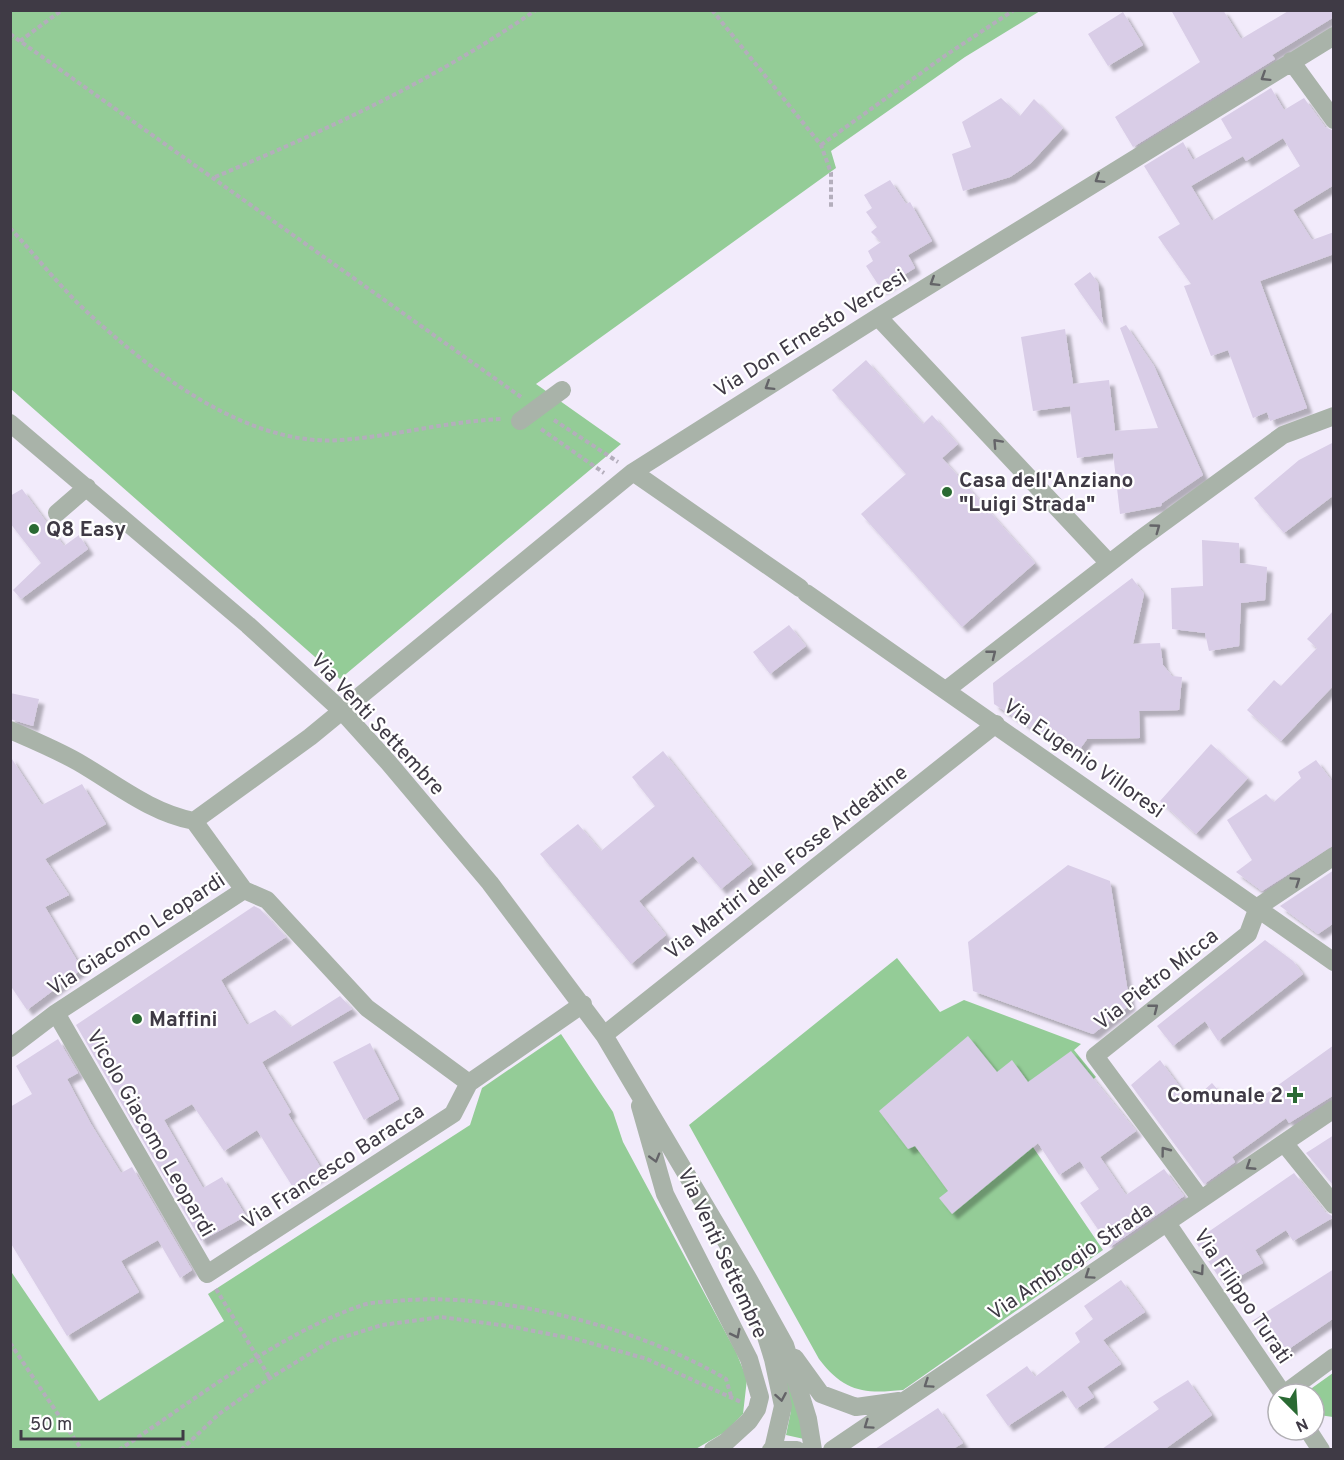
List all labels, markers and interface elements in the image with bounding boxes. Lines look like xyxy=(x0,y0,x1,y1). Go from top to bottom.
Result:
one-way arrow xyxy=(1261,69,1271,81)
one-way arrow xyxy=(1095,172,1105,184)
street label: Via Don Ernesto Vercesi xyxy=(709,264,912,405)
one-way arrow xyxy=(930,275,940,287)
one-way arrow xyxy=(764,378,775,389)
one-way arrow xyxy=(993,440,1004,450)
place label: Casa dell'Anziano "Luigi Strada" xyxy=(959,468,1133,519)
marker: Casa dell'Anziano "Luigi Strada" xyxy=(940,485,954,499)
place label: Q8 Easy xyxy=(46,517,126,544)
marker: Q8 Easy xyxy=(27,522,41,536)
one-way arrow xyxy=(1149,524,1160,535)
street label: Via Venti Settembre xyxy=(304,648,450,802)
one-way arrow xyxy=(985,650,996,661)
street label: Via Eugenio Villoresi xyxy=(997,693,1169,825)
street label: Via Martiri delle Fosse Ardeatine xyxy=(660,760,914,966)
street label: Via Giacomo Leopardi xyxy=(43,868,231,1003)
one-way arrow xyxy=(1289,877,1300,888)
street label: Via Pietro Micca xyxy=(1089,923,1224,1037)
one-way arrow xyxy=(1148,1005,1159,1016)
place label: Maffini xyxy=(149,1007,218,1034)
marker: Maffini xyxy=(130,1012,144,1026)
street label: Vicolo Giacomo Leopardi xyxy=(79,1025,220,1242)
place label: Comunale 2 xyxy=(1167,1083,1283,1110)
marker: Comunale 2 xyxy=(1288,1088,1302,1102)
street label: Via Francesco Baracca xyxy=(238,1098,430,1236)
one-way arrow xyxy=(1162,1147,1173,1158)
one-way arrow xyxy=(648,1152,660,1163)
one-way arrow xyxy=(1246,1158,1257,1169)
street label: Via Venti Settembre xyxy=(670,1164,773,1343)
street label: Via Ambrogio Strada xyxy=(983,1197,1158,1327)
street label: Via Filippo Turati xyxy=(1187,1224,1297,1370)
one-way arrow xyxy=(1193,1264,1204,1275)
one-way arrow xyxy=(1085,1268,1096,1279)
one-way arrow xyxy=(729,1328,740,1339)
one-way arrow xyxy=(923,1377,934,1388)
north arrow xyxy=(1266,1382,1326,1442)
one-way arrow xyxy=(774,1392,787,1402)
scale bar xyxy=(21,1403,183,1441)
text: N xyxy=(1292,1412,1311,1435)
text: 50 m xyxy=(30,1414,72,1437)
one-way arrow xyxy=(864,1418,875,1429)

